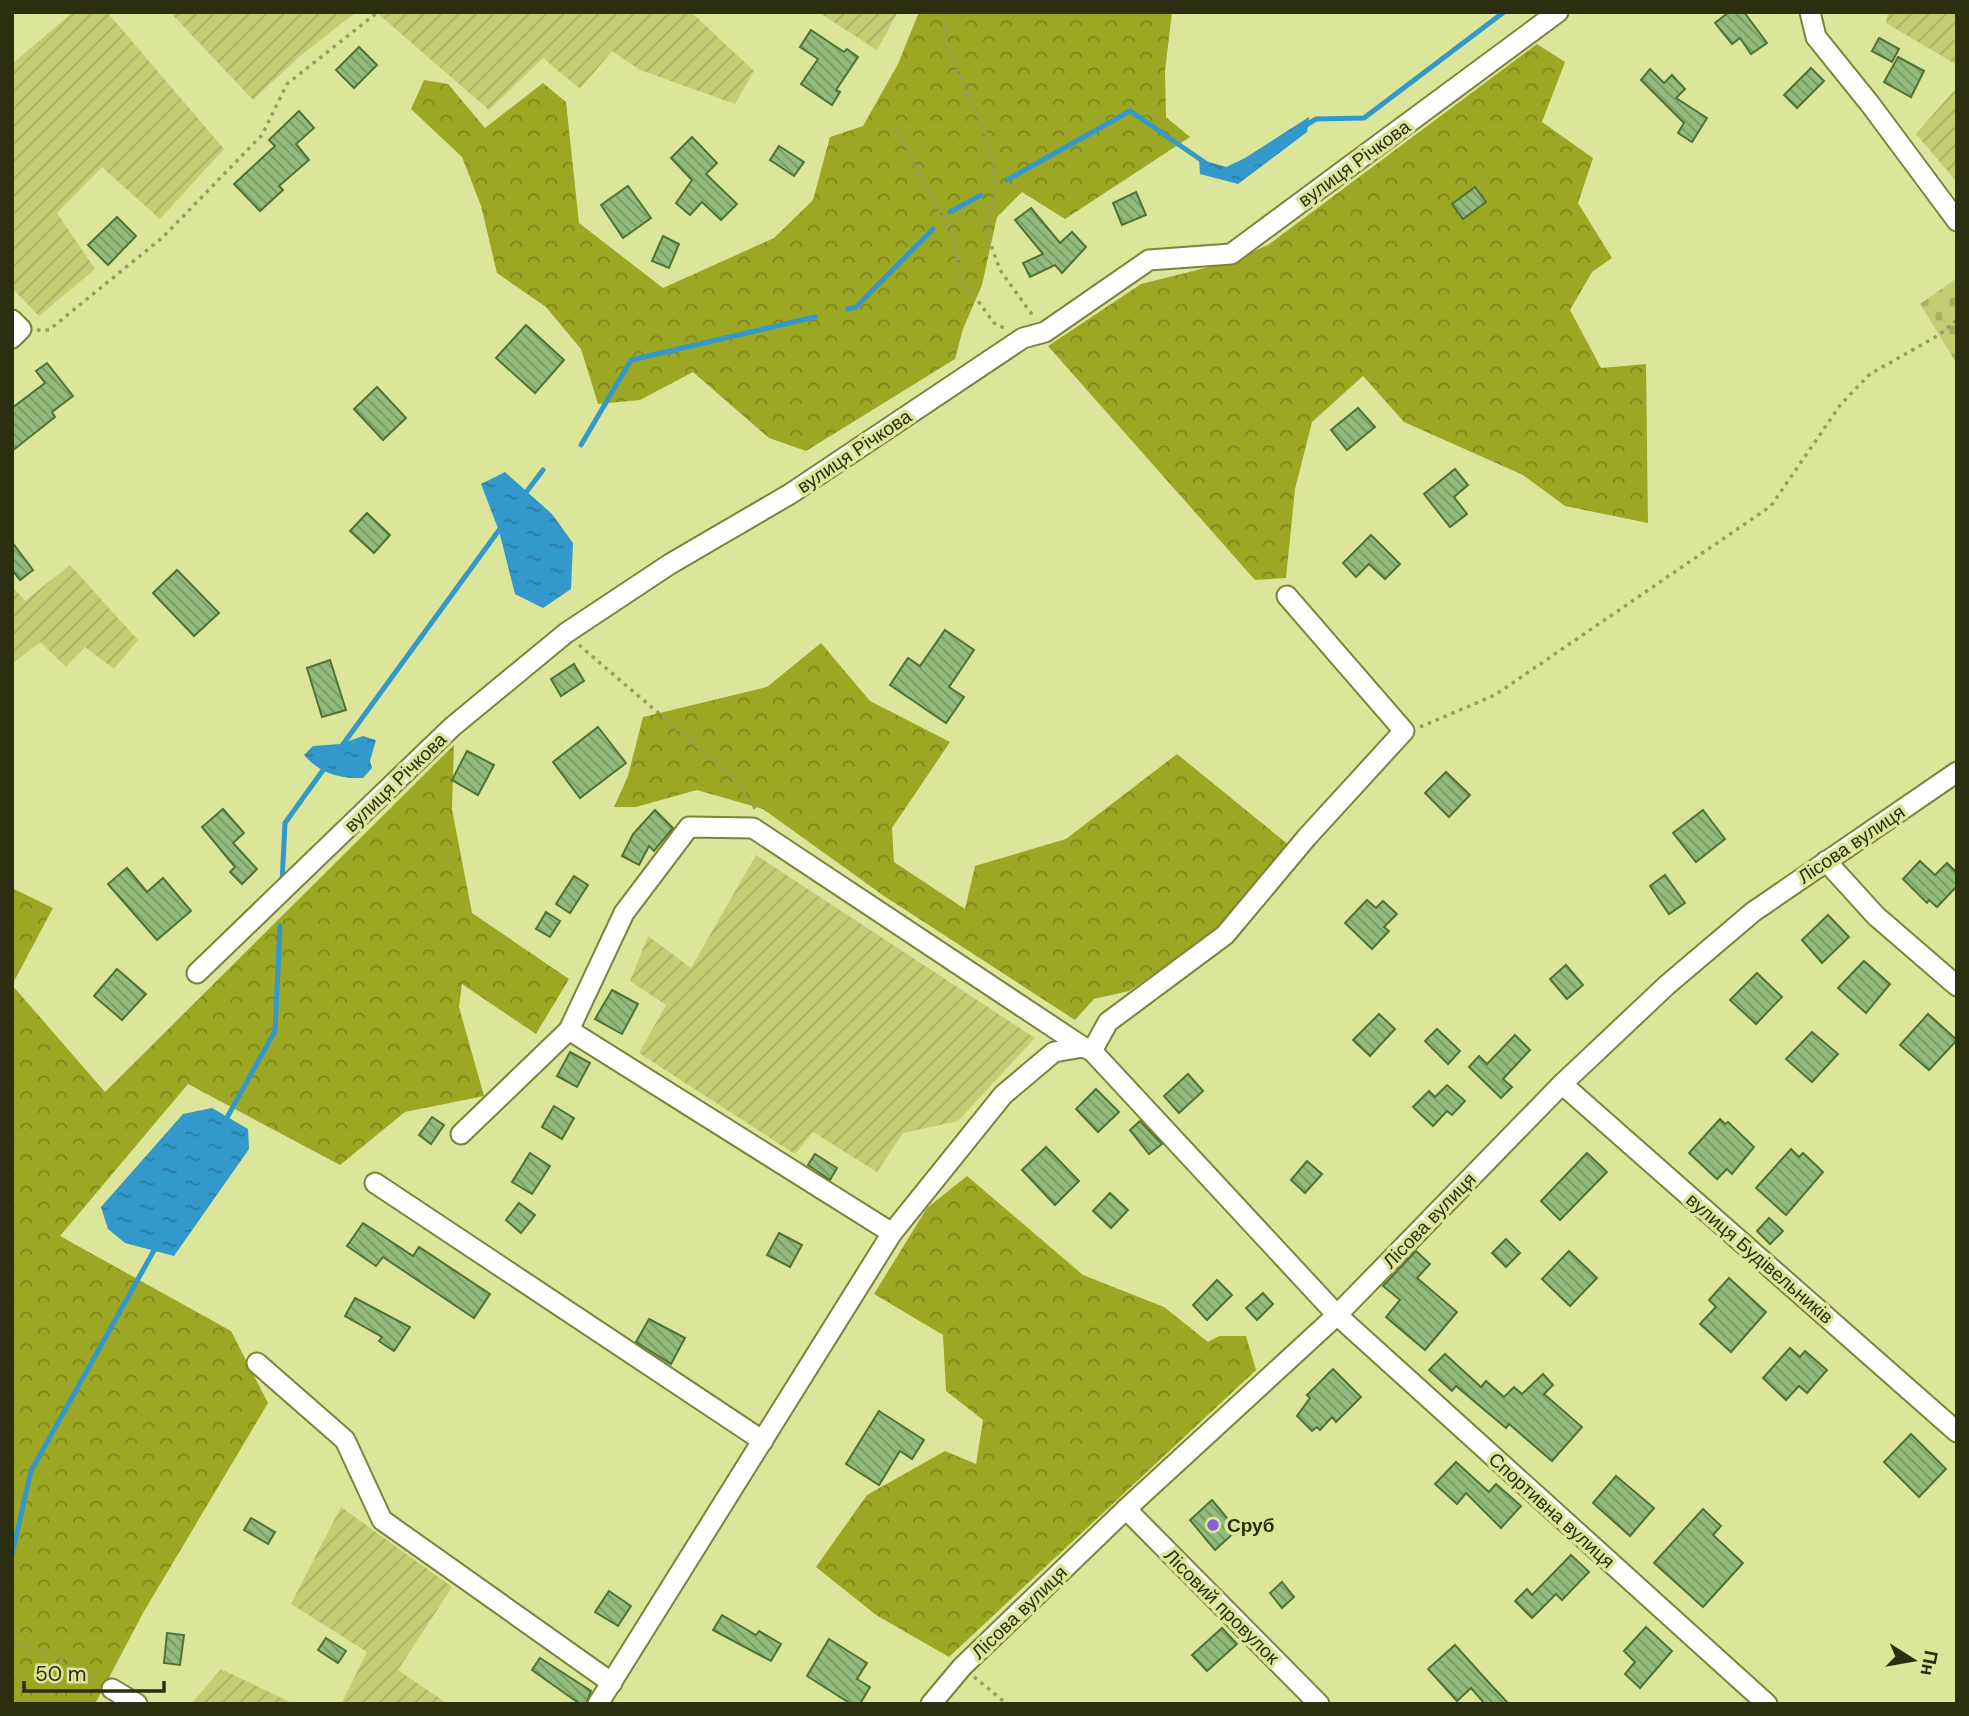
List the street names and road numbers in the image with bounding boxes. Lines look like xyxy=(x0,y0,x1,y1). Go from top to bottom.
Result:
street label: вулиця Річкова xyxy=(1293,114,1416,213)
street label: вулиця Річкова xyxy=(792,404,917,499)
street label: вулиця Річкова xyxy=(339,727,452,838)
street label: Лісова вулиця xyxy=(1793,799,1910,889)
street label: Лісова вулиця xyxy=(1377,1167,1481,1274)
street label: вулиця Будівельників xyxy=(1681,1187,1839,1329)
street label: Спортивна вулиця xyxy=(1483,1447,1620,1574)
street label: Лісовий провулок xyxy=(1158,1543,1285,1670)
street label: Лісова вулиця xyxy=(966,1560,1073,1664)

